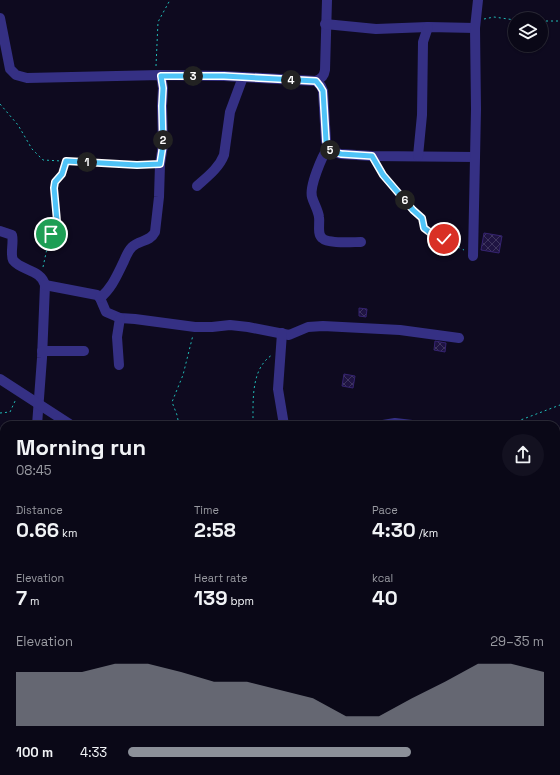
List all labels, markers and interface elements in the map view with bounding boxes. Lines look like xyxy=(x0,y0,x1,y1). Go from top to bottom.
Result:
map controls xyxy=(508,12,548,52)
button: layers xyxy=(508,12,548,52)
pin: 3 xyxy=(183,66,203,86)
text: 3 xyxy=(190,69,196,83)
pin: 4 xyxy=(281,70,301,90)
text: 4 xyxy=(288,73,295,87)
pin: 2 xyxy=(153,130,173,150)
text: 2 xyxy=(160,133,166,147)
pin: 5 xyxy=(320,140,340,160)
text: 5 xyxy=(327,143,333,157)
pin: 1 xyxy=(77,152,97,172)
text: 1 xyxy=(85,155,89,169)
pin: 6 xyxy=(395,190,415,210)
text: 6 xyxy=(402,193,408,207)
pin xyxy=(34,217,68,251)
pin xyxy=(427,222,461,256)
icon: arrive xyxy=(40,223,62,245)
icon: check xyxy=(433,228,455,250)
text: Morning run xyxy=(16,433,146,461)
button: share xyxy=(502,434,544,476)
text: 08:45 xyxy=(16,462,52,479)
text: Distance xyxy=(16,503,63,517)
text: Time xyxy=(194,503,219,517)
text: Pace xyxy=(372,503,398,517)
text: 0.66 xyxy=(16,517,59,543)
text: 2:58 xyxy=(194,517,236,543)
text: 4:30 xyxy=(372,517,416,543)
text: km xyxy=(59,526,77,540)
text: /km xyxy=(416,526,438,540)
text: Elevation xyxy=(16,571,64,585)
text: Heart rate xyxy=(194,571,247,585)
text: kcal xyxy=(372,571,393,585)
text: 7 xyxy=(16,585,27,611)
text: 139 xyxy=(194,585,228,611)
text: 40 xyxy=(372,585,398,611)
text: m xyxy=(27,594,39,608)
text: bpm xyxy=(228,594,254,608)
text: Elevation xyxy=(16,633,73,650)
text: 29–35 m xyxy=(490,633,544,650)
text: 100 m xyxy=(16,744,53,761)
text: 4:33 xyxy=(80,744,107,761)

